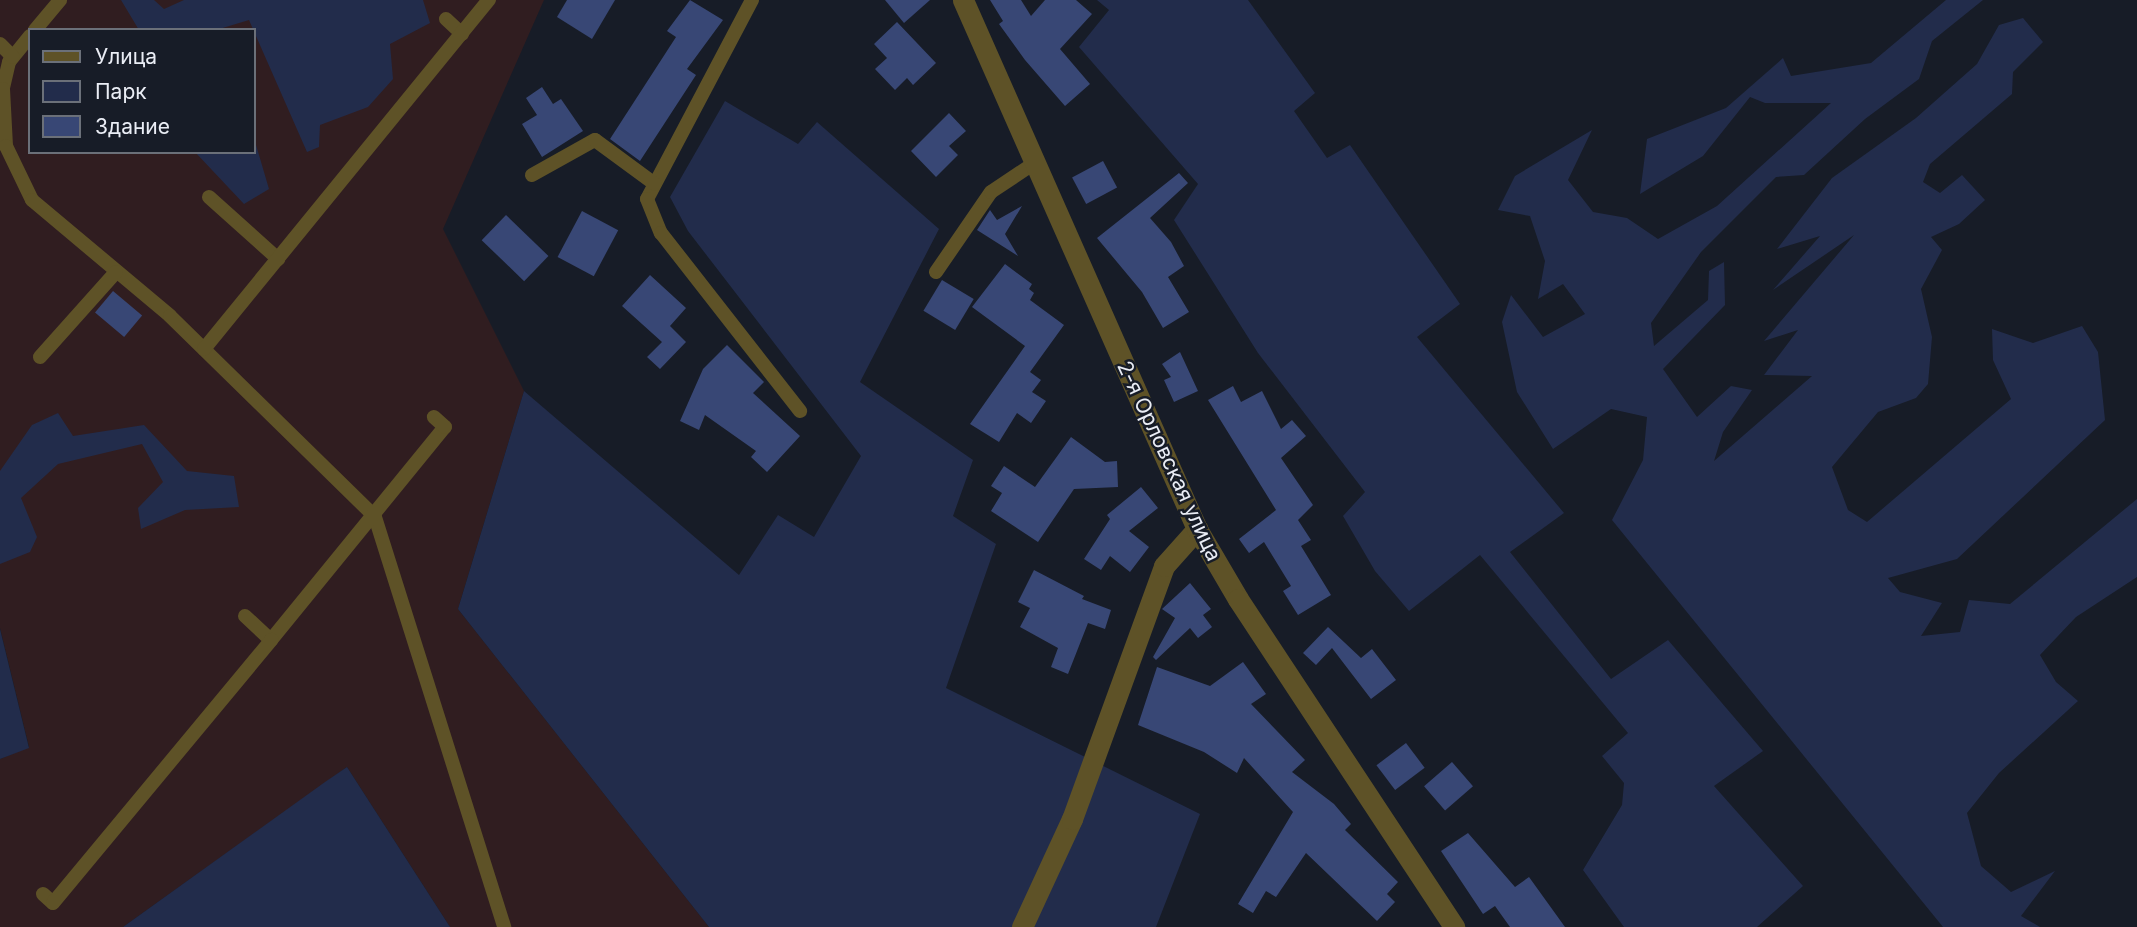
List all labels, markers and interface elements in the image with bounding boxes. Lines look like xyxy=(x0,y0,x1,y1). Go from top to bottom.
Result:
legend xyxy=(28,28,256,154)
text: Улица xyxy=(95,44,157,69)
text: Парк xyxy=(95,79,147,104)
text: Здание xyxy=(95,114,170,139)
street label: 2-я Орловская улица xyxy=(1112,357,1226,565)

